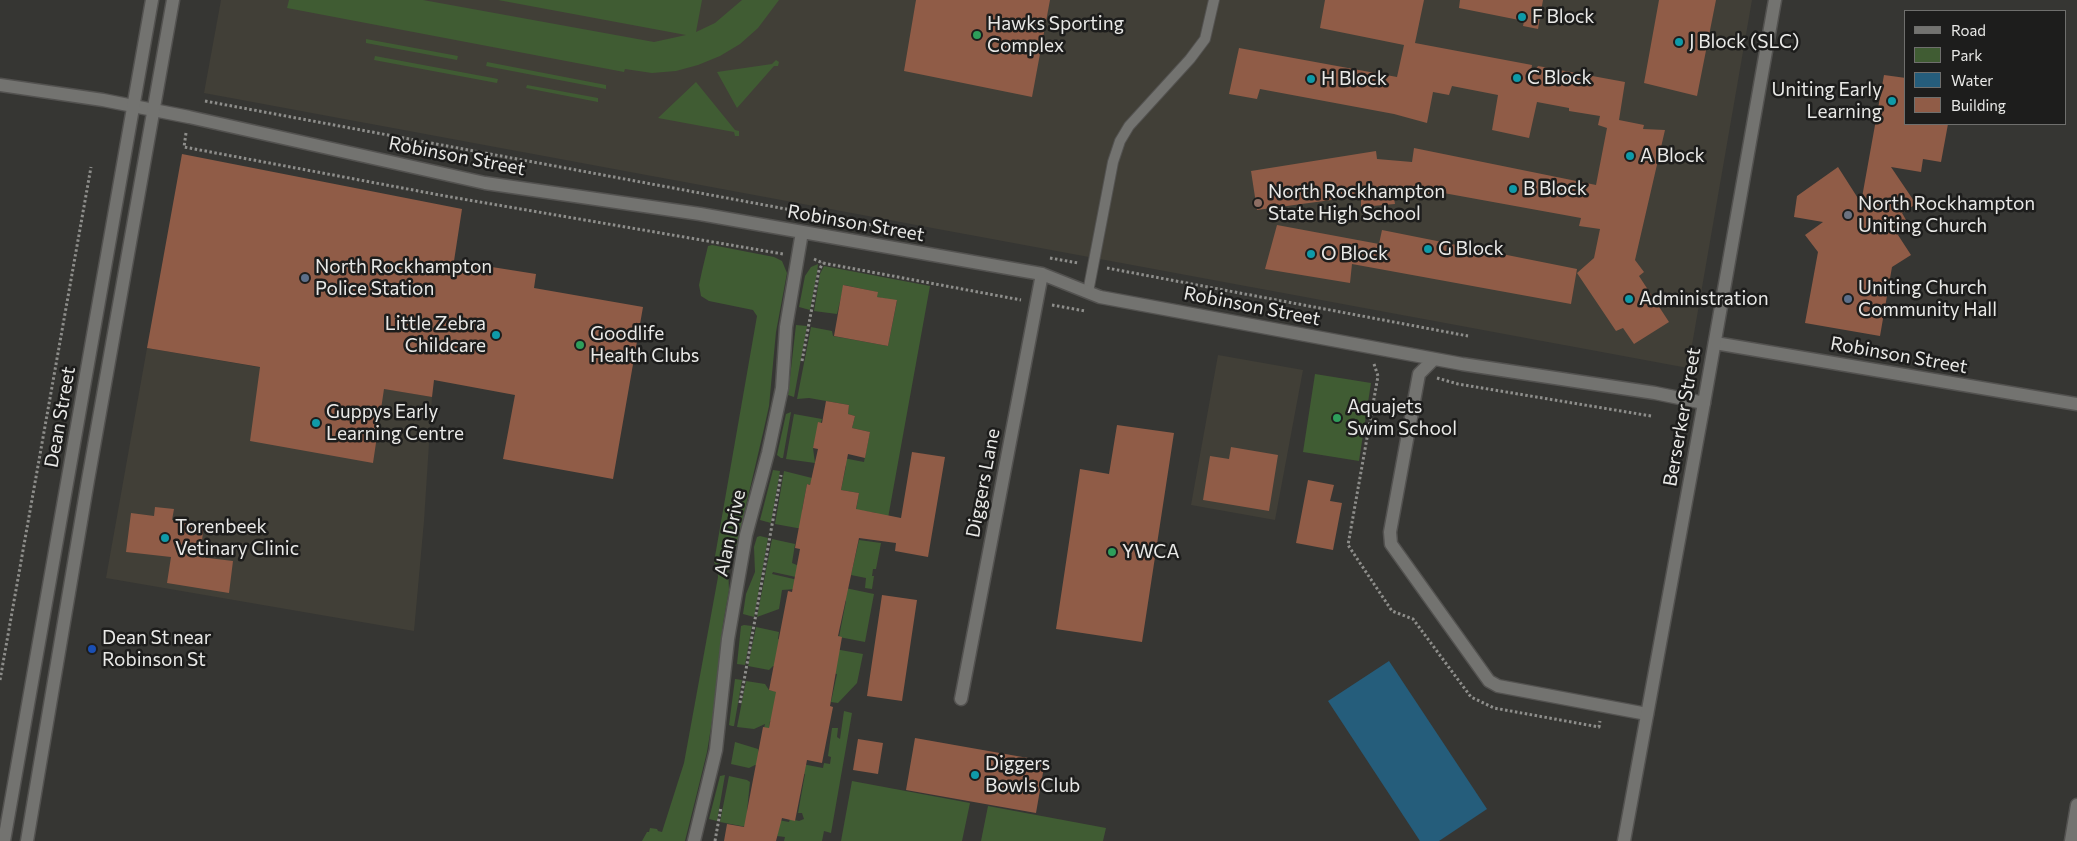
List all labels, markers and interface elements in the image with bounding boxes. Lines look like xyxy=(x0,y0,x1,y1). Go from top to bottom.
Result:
place label: F Block xyxy=(1532,6,1595,28)
legend xyxy=(1904,10,2067,125)
marker: F Block xyxy=(1516,11,1528,23)
place label: Hawks Sporting Complex xyxy=(987,13,1124,57)
text: Road xyxy=(1951,21,1986,39)
marker: Hawks Sporting Complex xyxy=(971,29,983,41)
place label: J Block (SLC) xyxy=(1689,31,1799,53)
marker: J Block (SLC) xyxy=(1673,36,1685,48)
text: Park xyxy=(1951,46,1982,64)
place label: C Block xyxy=(1527,67,1592,89)
place label: H Block xyxy=(1321,68,1387,90)
text: Water xyxy=(1951,71,1993,89)
marker: C Block xyxy=(1511,72,1523,84)
marker: H Block xyxy=(1305,73,1317,85)
place label: Uniting Early Learning xyxy=(1771,79,1882,123)
marker: Uniting Early Learning xyxy=(1886,95,1898,107)
text: Building xyxy=(1951,96,2006,114)
street label: Robinson Street xyxy=(387,132,527,180)
place label: A Block xyxy=(1640,145,1705,167)
marker: A Block xyxy=(1624,150,1636,162)
place label: B Block xyxy=(1523,178,1587,200)
place label: North Rockhampton State High School xyxy=(1268,181,1445,225)
marker: B Block xyxy=(1507,183,1519,195)
place label: North Rockhampton Uniting Church xyxy=(1858,193,2035,237)
marker: North Rockhampton State High School xyxy=(1252,197,1264,209)
street label: Robinson Street xyxy=(786,200,926,246)
marker: North Rockhampton Uniting Church xyxy=(1842,209,1854,221)
place label: G Block xyxy=(1438,238,1504,260)
place label: O Block xyxy=(1321,243,1388,265)
marker: G Block xyxy=(1422,243,1434,255)
marker: O Block xyxy=(1305,248,1317,260)
place label: North Rockhampton Police Station xyxy=(315,256,492,300)
marker: North Rockhampton Police Station xyxy=(299,272,311,284)
place label: Uniting Church Community Hall xyxy=(1858,277,1997,321)
street label: Robinson Street xyxy=(1182,282,1322,330)
place label: Administration xyxy=(1639,288,1769,310)
marker: Administration xyxy=(1623,293,1635,305)
marker: Uniting Church Community Hall xyxy=(1842,293,1854,305)
place label: Little Zebra Childcare xyxy=(385,313,486,357)
place label: Goodlife Health Clubs xyxy=(590,323,699,367)
marker: Little Zebra Childcare xyxy=(490,329,502,341)
street label: Robinson Street xyxy=(1829,332,1969,378)
marker: Goodlife Health Clubs xyxy=(574,339,586,351)
street label: Berserker Street xyxy=(1659,346,1705,488)
street label: Dean Street xyxy=(40,365,80,469)
place label: Aquajets Swim School xyxy=(1347,396,1457,440)
place label: Guppys Early Learning Centre xyxy=(326,401,464,445)
marker: Aquajets Swim School xyxy=(1331,412,1343,424)
marker: Guppys Early Learning Centre xyxy=(310,417,322,429)
street label: Diggers Lane xyxy=(961,427,1005,539)
street label: Alan Drive xyxy=(710,487,750,579)
place label: Torenbeek Vetinary Clinic xyxy=(175,516,299,560)
marker: Torenbeek Vetinary Clinic xyxy=(159,532,171,544)
place label: YWCA xyxy=(1122,541,1179,563)
marker: YWCA xyxy=(1106,546,1118,558)
place label: Dean St near Robinson St xyxy=(102,627,211,671)
marker: Dean St near Robinson St xyxy=(86,643,98,655)
place label: Diggers Bowls Club xyxy=(985,753,1080,797)
marker: Diggers Bowls Club xyxy=(969,769,981,781)

